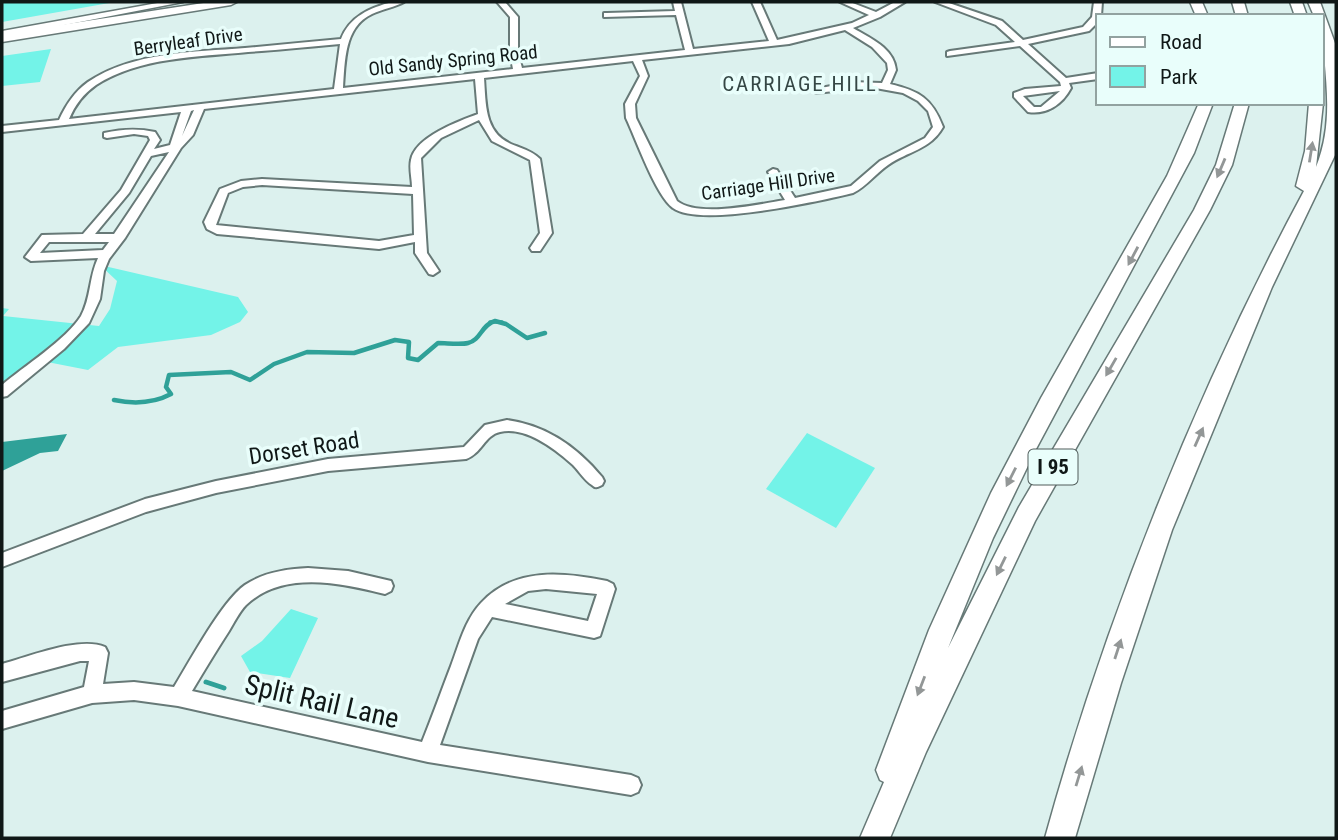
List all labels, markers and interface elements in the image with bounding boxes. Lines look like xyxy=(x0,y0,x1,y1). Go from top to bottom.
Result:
legend xyxy=(1096,14,1324,105)
street label: Berryleaf Drive xyxy=(132,22,244,61)
text: Road xyxy=(1160,30,1202,54)
street label: Old Sandy Spring Road xyxy=(367,40,539,81)
text: Park xyxy=(1160,65,1198,89)
district label: CARRIAGE HILL xyxy=(722,72,878,96)
one-way arrow xyxy=(1306,141,1317,163)
one-way arrow xyxy=(1216,158,1227,179)
street label: Carriage Hill Drive xyxy=(700,164,836,205)
one-way arrow xyxy=(1127,247,1139,266)
one-way arrow xyxy=(1105,357,1117,376)
street label: Dorset Road xyxy=(247,426,361,471)
one-way arrow xyxy=(1193,427,1205,447)
road number: I 95 xyxy=(1028,449,1078,484)
one-way arrow xyxy=(1006,467,1017,487)
one-way arrow xyxy=(996,556,1007,576)
one-way arrow xyxy=(1113,639,1124,660)
street label: Split Rail Lane xyxy=(242,668,402,735)
one-way arrow xyxy=(915,675,926,696)
one-way arrow xyxy=(1074,766,1084,787)

